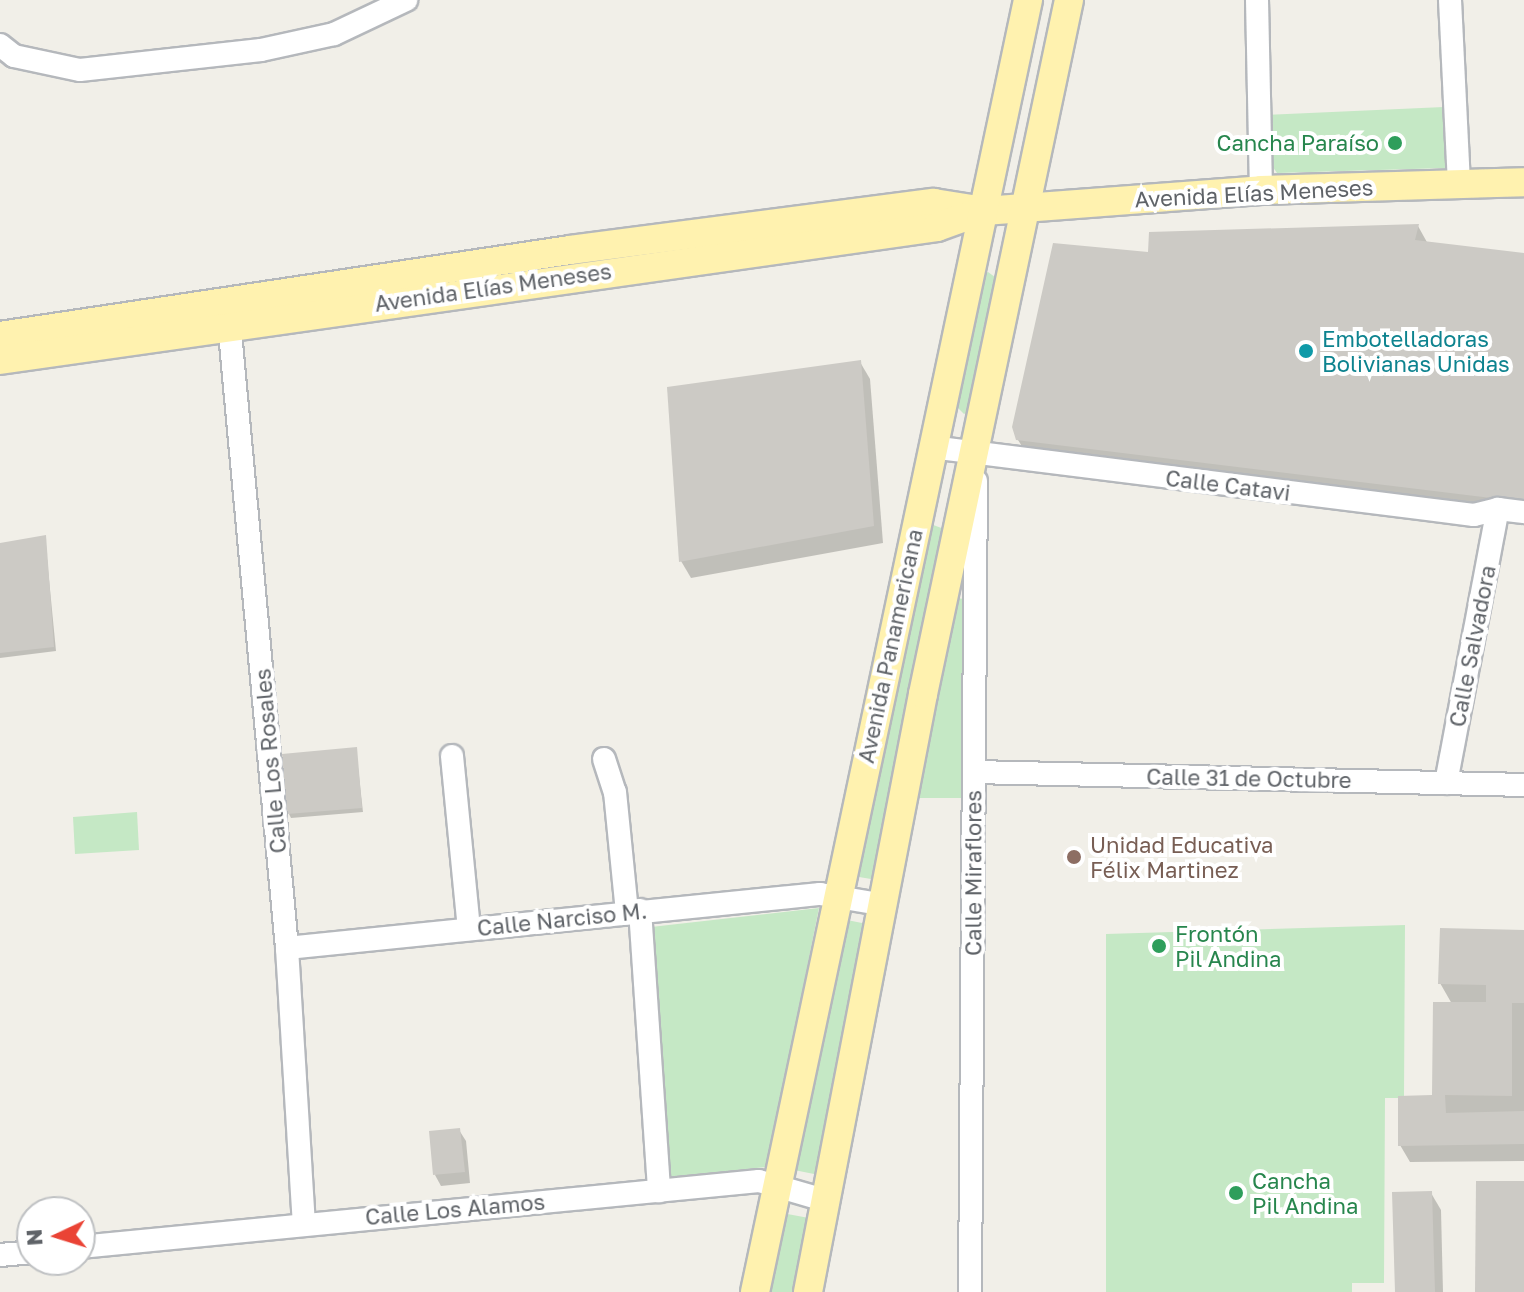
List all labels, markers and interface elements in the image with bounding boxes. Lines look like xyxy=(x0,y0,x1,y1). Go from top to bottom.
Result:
place label: Cancha Paraíso xyxy=(1216,130,1379,156)
marker: Cancha Paraíso xyxy=(1386,134,1404,152)
street label: Avenida Elías Meneses xyxy=(1134,174,1374,212)
street label: Avenida Elías Meneses xyxy=(373,257,613,317)
place label: Embotelladoras Bolivianas Unidas xyxy=(1322,325,1510,376)
marker: Embotelladoras Bolivianas Unidas xyxy=(1297,342,1315,360)
street label: Calle Catavi xyxy=(1164,464,1292,506)
street label: Avenida Panamericana xyxy=(852,527,928,765)
street label: Calle Salvadora xyxy=(1443,563,1501,729)
street label: Calle Los Rosales xyxy=(249,667,291,855)
street label: Calle 31 de Octubre xyxy=(1146,763,1352,793)
street label: Calle Miraflores xyxy=(960,790,986,956)
place label: Unidad Educativa Félix Martinez xyxy=(1090,831,1274,882)
marker: Unidad Educativa Félix Martinez xyxy=(1065,848,1083,866)
street label: Calle Narciso M. xyxy=(476,897,648,941)
place label: Frontón Pil Andina xyxy=(1175,920,1282,972)
marker: Frontón Pil Andina xyxy=(1150,937,1168,955)
place label: Cancha Pil Andina xyxy=(1252,1167,1359,1218)
marker: Cancha Pil Andina xyxy=(1227,1184,1245,1202)
street label: Calle Los Alamos xyxy=(364,1188,546,1230)
north arrow xyxy=(16,1196,96,1276)
text: N xyxy=(20,1228,48,1247)

